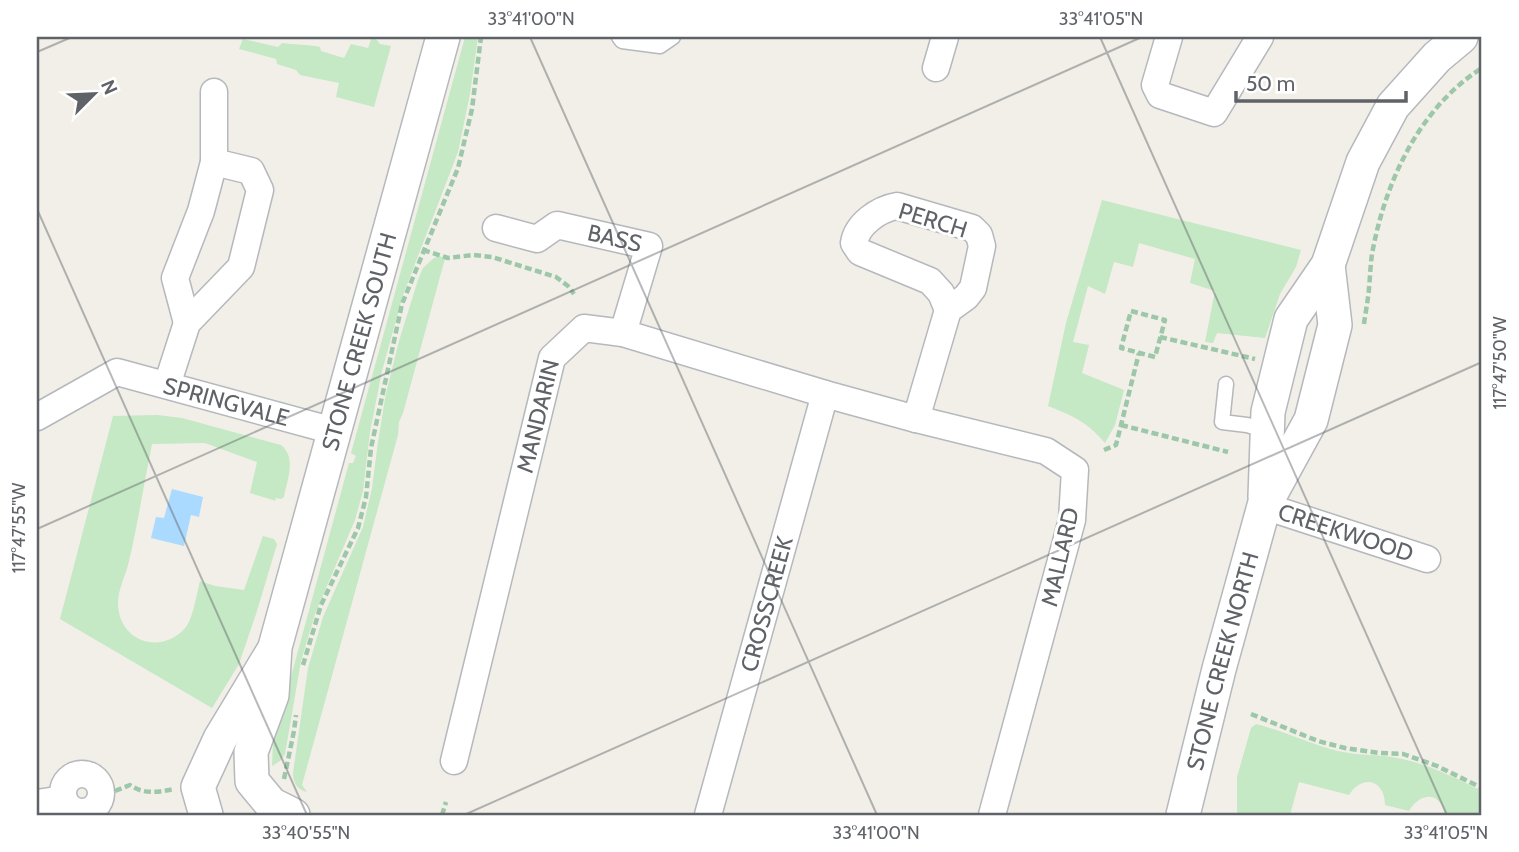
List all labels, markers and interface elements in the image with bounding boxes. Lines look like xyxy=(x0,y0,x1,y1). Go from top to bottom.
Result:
text: 33°41'00"N xyxy=(487,8,575,30)
text: 33°41'05"N xyxy=(1059,8,1143,30)
north arrow xyxy=(60,60,130,130)
scale bar xyxy=(1236,60,1405,104)
text: 50 m xyxy=(1246,71,1295,96)
text: N xyxy=(96,76,122,98)
street label: PERCH xyxy=(895,196,971,244)
street label: BASS xyxy=(585,218,644,258)
street label: STONE CREEK SOUTH xyxy=(316,229,402,454)
text: 117°47'50"W xyxy=(1489,316,1511,410)
street label: MANDARIN xyxy=(511,357,565,476)
street label: SPRINGVALE xyxy=(160,371,292,432)
text: 117°47'55"W xyxy=(8,483,30,573)
street label: CREEKWOOD xyxy=(1275,498,1417,568)
street label: MALLARD xyxy=(1035,505,1085,609)
street label: CROSSCREEK xyxy=(735,533,799,675)
street label: STONE CREEK NORTH xyxy=(1181,549,1265,773)
text: 33°40'55"N xyxy=(262,822,350,844)
text: 33°41'00"N xyxy=(832,822,920,844)
text: 33°41'05"N xyxy=(1404,822,1488,844)

